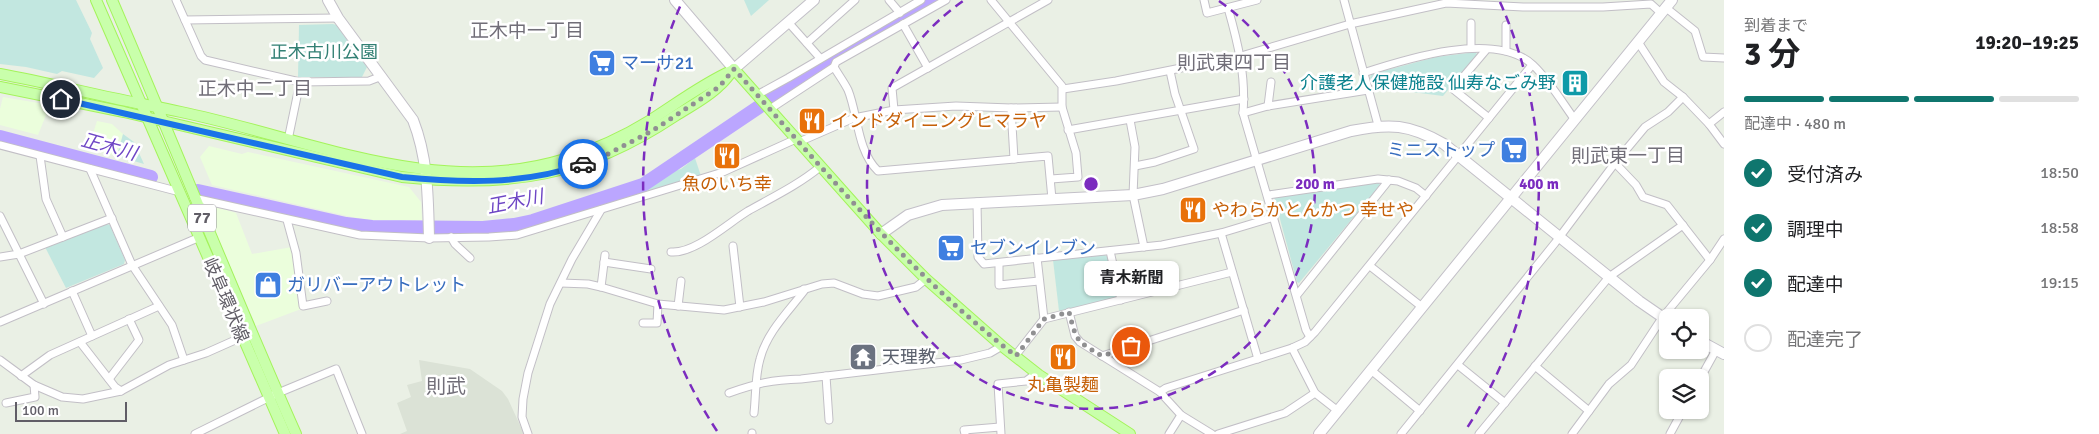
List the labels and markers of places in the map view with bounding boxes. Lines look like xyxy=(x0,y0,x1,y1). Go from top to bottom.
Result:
supermarket icon: マーサ21 xyxy=(587,48,617,78)
place label: マーサ21 xyxy=(621,52,694,74)
building icon: 介護老人保健施設 仙寿なごみ野 xyxy=(1560,68,1590,98)
place label: 介護老人保健施設 仙寿なごみ野 xyxy=(1300,72,1556,94)
pin xyxy=(40,78,82,120)
restaurant icon: インドダイニングヒマラヤ xyxy=(797,106,827,136)
place label: インドダイニングヒマラヤ xyxy=(831,110,1047,132)
supermarket icon: ミニストップ xyxy=(1499,135,1529,165)
place label: ミニストップ xyxy=(1387,139,1495,161)
restaurant icon: 魚のいち幸 xyxy=(712,141,742,171)
place label: 魚のいち幸 xyxy=(682,173,772,195)
centre of rings xyxy=(1082,175,1100,193)
restaurant icon: やわらかとんかつ 幸せや xyxy=(1178,195,1208,225)
place label: やわらかとんかつ 幸せや xyxy=(1212,199,1414,221)
supermarket icon: セブンイレブン xyxy=(936,233,966,263)
place label: セブンイレブン xyxy=(970,237,1096,259)
callout: 青木新聞 xyxy=(1084,261,1178,296)
shop icon: ガリバーアウトレット xyxy=(253,270,283,300)
place label: ガリバーアウトレット xyxy=(287,274,466,296)
pin xyxy=(1110,325,1152,367)
temple icon: 天理教 xyxy=(848,342,878,372)
restaurant icon: 丸亀製麺 xyxy=(1048,342,1078,372)
place label: 天理教 xyxy=(882,346,936,368)
place label: 丸亀製麺 xyxy=(1027,374,1099,396)

